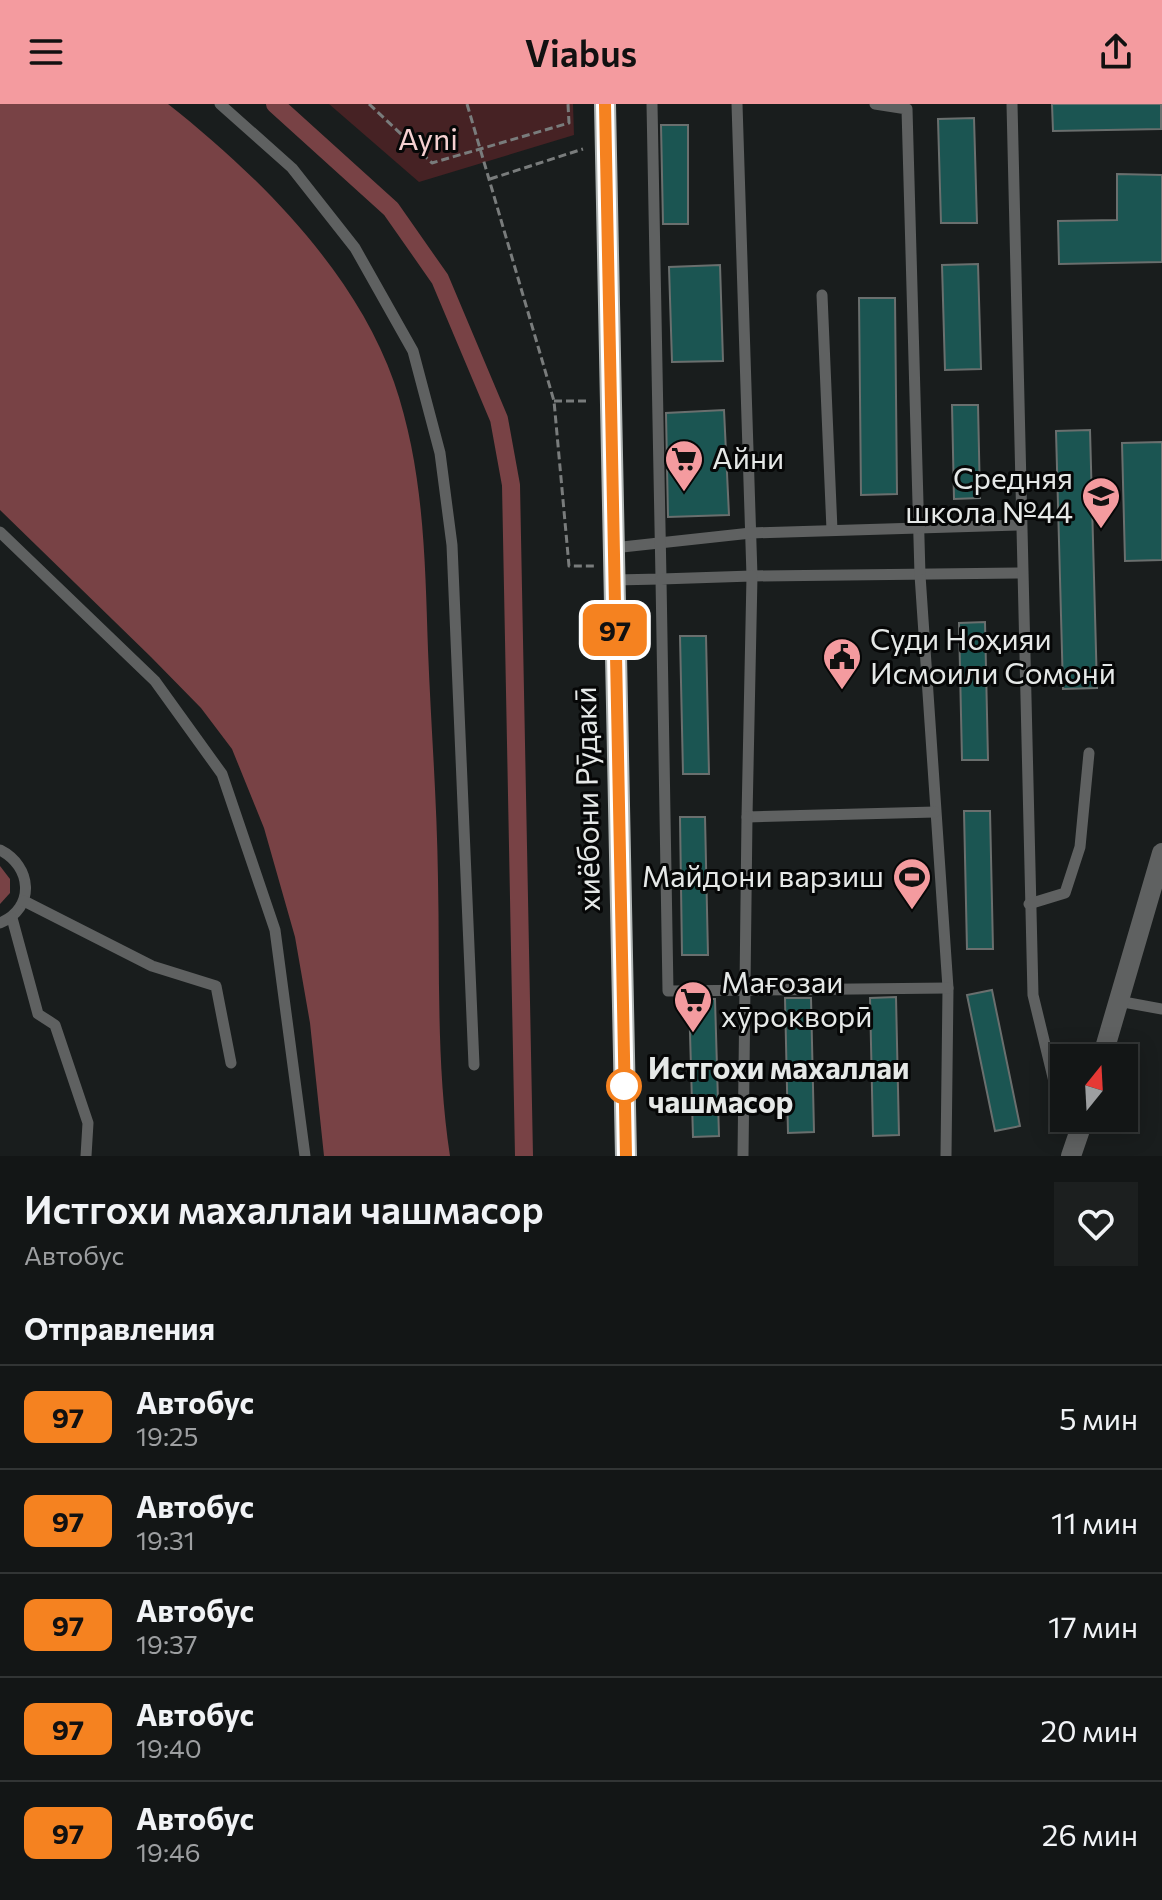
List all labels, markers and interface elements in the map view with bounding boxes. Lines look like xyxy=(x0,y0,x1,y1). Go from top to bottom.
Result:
icon: menu xyxy=(24,30,68,74)
text: Viabus xyxy=(525,30,637,74)
icon: share xyxy=(1094,30,1138,74)
park label: Ayni xyxy=(398,119,458,156)
supermarket icon: Айни xyxy=(663,438,705,493)
place label: Айни xyxy=(712,438,784,475)
place label: Средняя школа №44 xyxy=(905,458,1073,529)
school or university icon: Средняя школа №44 xyxy=(1080,475,1122,530)
line badge: 97 xyxy=(579,604,651,656)
text: 97 xyxy=(599,613,631,647)
place label: Суди Ноҳияи Исмоили Сомонӣ xyxy=(870,619,1116,690)
public building icon: Суди Ноҳияи Исмоили Сомонӣ xyxy=(821,636,863,691)
street label: хиёбони Рӯдакӣ xyxy=(565,686,606,912)
place label: Майдони варзиш xyxy=(642,856,884,893)
sports icon: Майдони варзиш xyxy=(891,856,933,911)
place label: Мағозаи хӯрокворӣ xyxy=(721,962,873,1033)
supermarket icon: Мағозаи хӯрокворӣ xyxy=(672,979,714,1034)
north arrow xyxy=(1050,1044,1138,1132)
map controls xyxy=(1050,1044,1138,1132)
place label: Истгохи махаллаи чашмасор xyxy=(648,1048,909,1119)
marker: Истгохи махаллаи чашмасор xyxy=(607,1069,641,1103)
button: heart xyxy=(1054,1182,1138,1266)
text: Истгохи махаллаи чашмасор xyxy=(24,1185,544,1232)
text: Автобус xyxy=(24,1239,124,1270)
text: Отправления xyxy=(24,1309,215,1346)
text: Автобус xyxy=(136,1383,254,1420)
text: 5 мин xyxy=(1059,1399,1138,1436)
text: 97 xyxy=(52,1400,84,1434)
text: 19:25 xyxy=(136,1420,198,1451)
text: Автобус xyxy=(136,1487,254,1524)
text: 11 мин xyxy=(1051,1503,1138,1540)
text: 97 xyxy=(52,1504,84,1538)
text: 19:31 xyxy=(136,1524,195,1555)
text: Автобус xyxy=(136,1591,254,1628)
text: 17 мин xyxy=(1048,1607,1138,1644)
text: 97 xyxy=(52,1608,84,1642)
text: 19:37 xyxy=(136,1628,198,1659)
text: Автобус xyxy=(136,1695,254,1732)
text: 20 мин xyxy=(1040,1711,1138,1748)
text: 97 xyxy=(52,1712,84,1746)
text: 19:40 xyxy=(136,1732,202,1763)
text: Автобус xyxy=(136,1799,254,1836)
text: 26 мин xyxy=(1042,1815,1138,1852)
text: 97 xyxy=(52,1816,84,1850)
text: 19:46 xyxy=(136,1836,200,1867)

